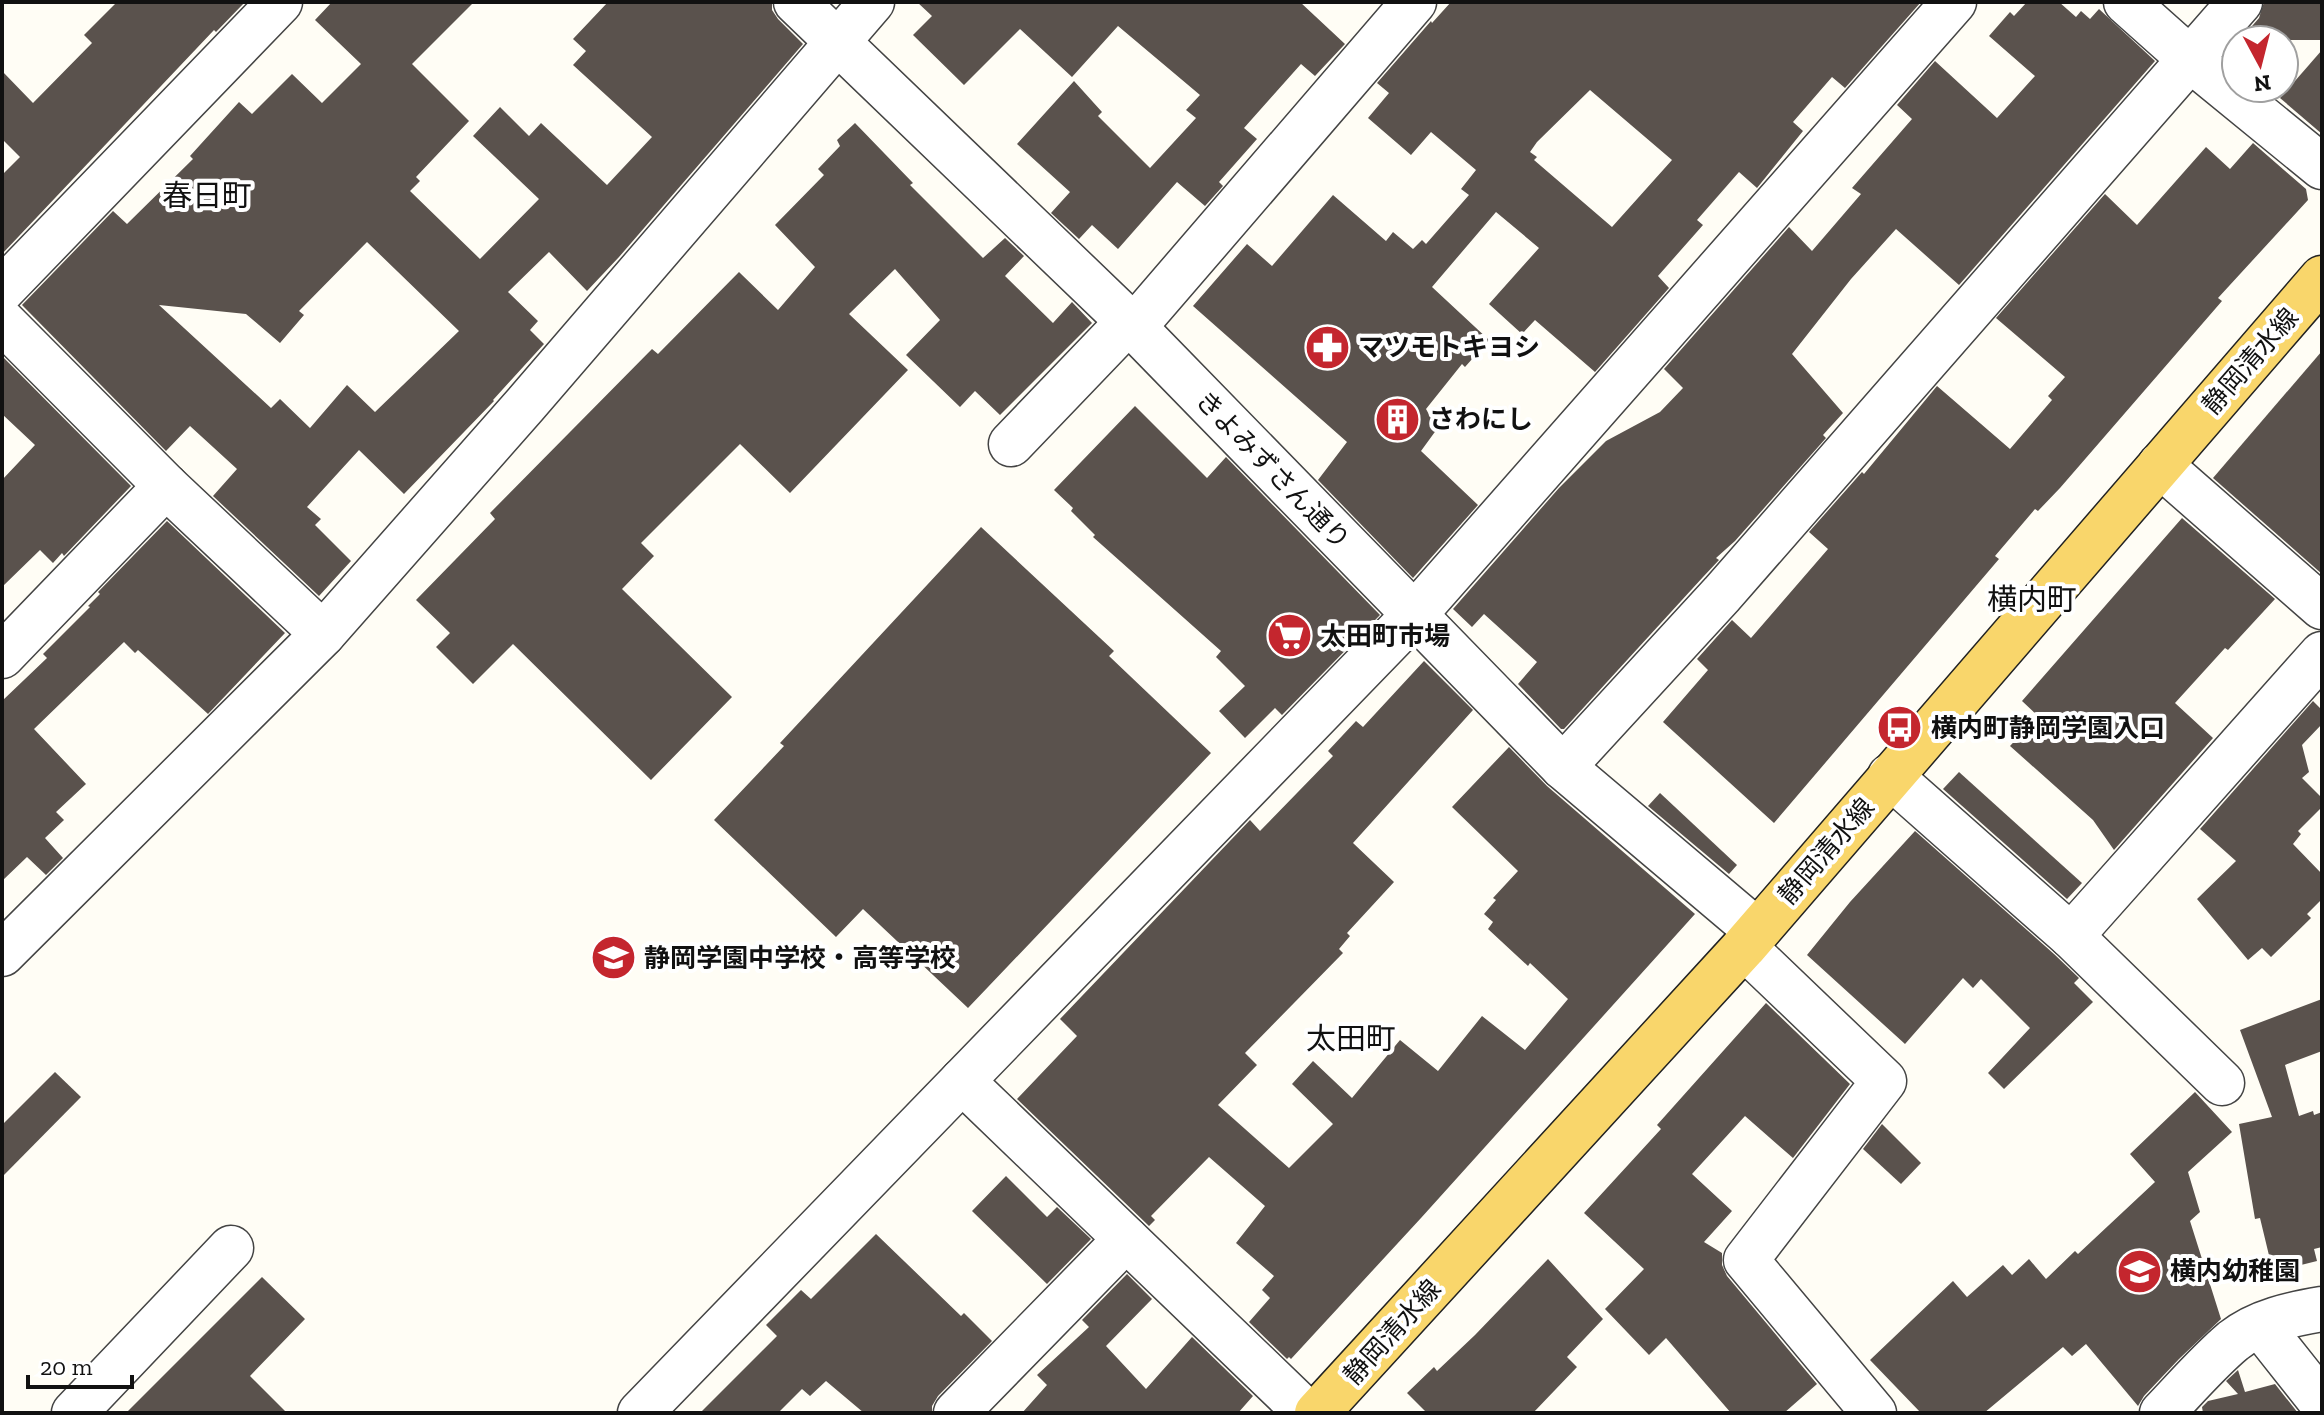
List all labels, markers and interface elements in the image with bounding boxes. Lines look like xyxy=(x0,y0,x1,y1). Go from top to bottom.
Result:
north arrow xyxy=(2220,24,2300,104)
text: N xyxy=(2252,69,2272,98)
district label: 春日町 xyxy=(162,178,252,214)
street label: 静岡清水線 xyxy=(2195,301,2305,421)
pharmacy icon: マツモトキヨシ xyxy=(1303,323,1351,371)
place label: マツモトキヨシ xyxy=(1358,331,1540,363)
street label: きよみずさん通り xyxy=(1189,384,1357,556)
building icon: さわにし xyxy=(1374,395,1422,443)
place label: さわにし xyxy=(1429,403,1533,435)
district label: 横内町 xyxy=(1987,582,2077,618)
supermarket icon: 太田町市場 xyxy=(1265,612,1313,660)
place label: 太田町市場 xyxy=(1320,620,1450,652)
bus stop icon: 横内町静岡学園入口 xyxy=(1876,704,1924,752)
place label: 横内町静岡学園入口 xyxy=(1931,712,2165,744)
street label: 静岡清水線 xyxy=(1771,791,1881,911)
school or university icon: 静岡学園中学校・高等学校 xyxy=(589,934,637,982)
place label: 静岡学園中学校・高等学校 xyxy=(644,942,956,974)
district label: 太田町 xyxy=(1306,1021,1396,1057)
school or university icon: 横内幼稚園 xyxy=(2115,1247,2163,1295)
place label: 横内幼稚園 xyxy=(2170,1255,2300,1287)
street label: 静岡清水線 xyxy=(1337,1273,1447,1391)
scale bar xyxy=(28,1339,132,1389)
text: 20 m xyxy=(40,1352,93,1381)

